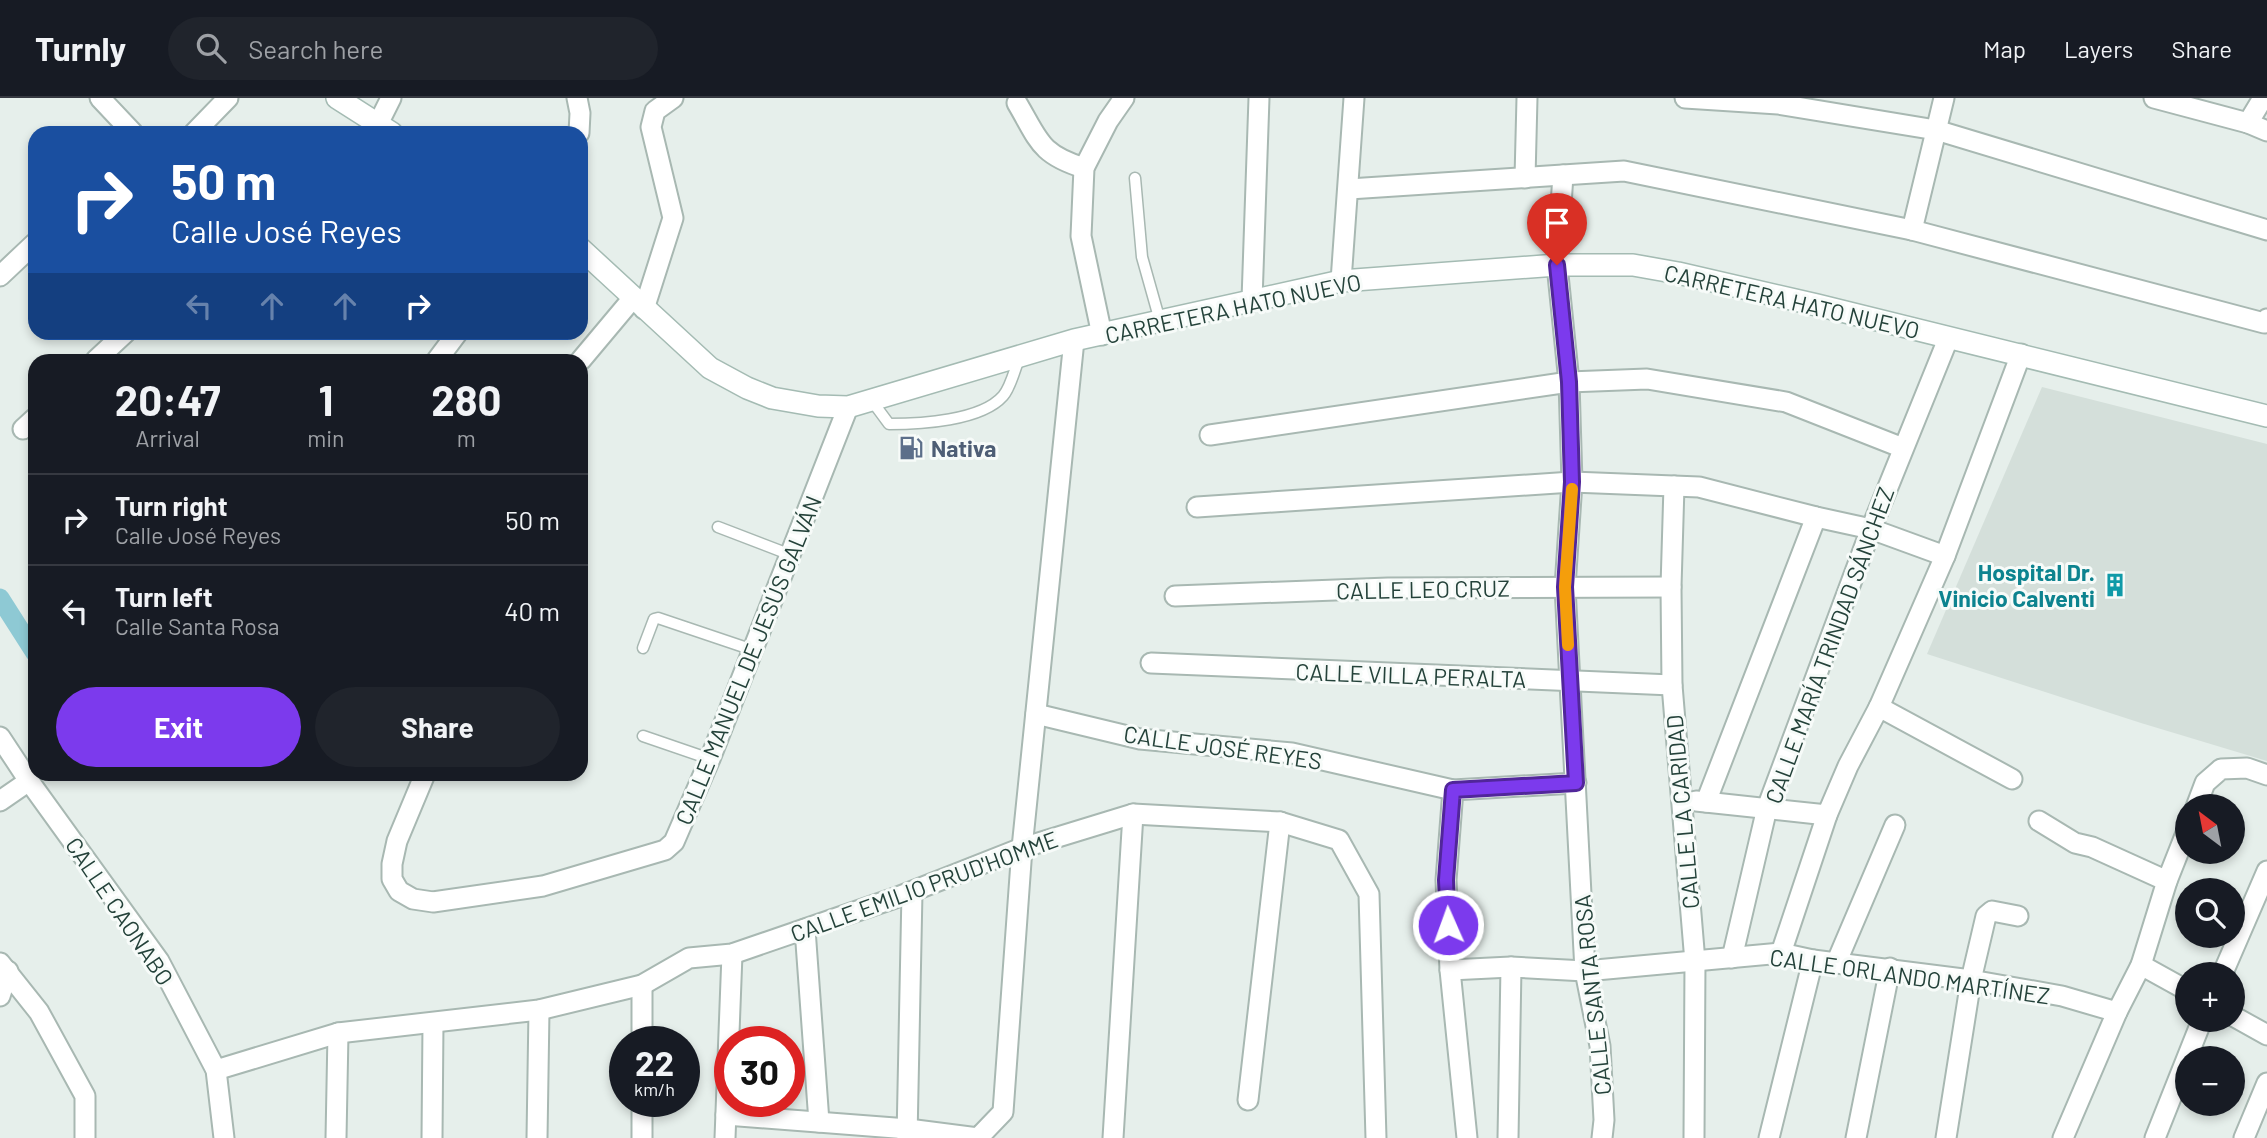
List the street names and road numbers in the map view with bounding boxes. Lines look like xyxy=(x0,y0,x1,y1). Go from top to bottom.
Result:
street label: CARRETERA HATO NUEVO xyxy=(1662,258,1922,344)
street label: CARRETERA HATO NUEVO xyxy=(1102,267,1364,349)
street label: CALLE MARÍA TRINDAD SÁNCHEZ xyxy=(1759,483,1899,807)
street label: CALLE MANUEL DE JESÚS GALVÁN xyxy=(669,491,827,829)
street label: CALLE LEO CRUZ xyxy=(1336,573,1510,605)
street label: CALLE VILLA PERALTA xyxy=(1295,657,1527,693)
street label: CALLE LA CARIDAD xyxy=(1660,714,1704,910)
street label: CALLE JOSÉ REYES xyxy=(1122,719,1324,775)
street label: CALLE EMILIO PRUD'HOMME xyxy=(786,824,1062,948)
street label: CALLE CAONABO xyxy=(60,832,180,990)
street label: CALLE SANTA ROSA xyxy=(1568,893,1616,1097)
street label: CALLE ORLANDO MARTÍNEZ xyxy=(1768,942,2052,1010)

